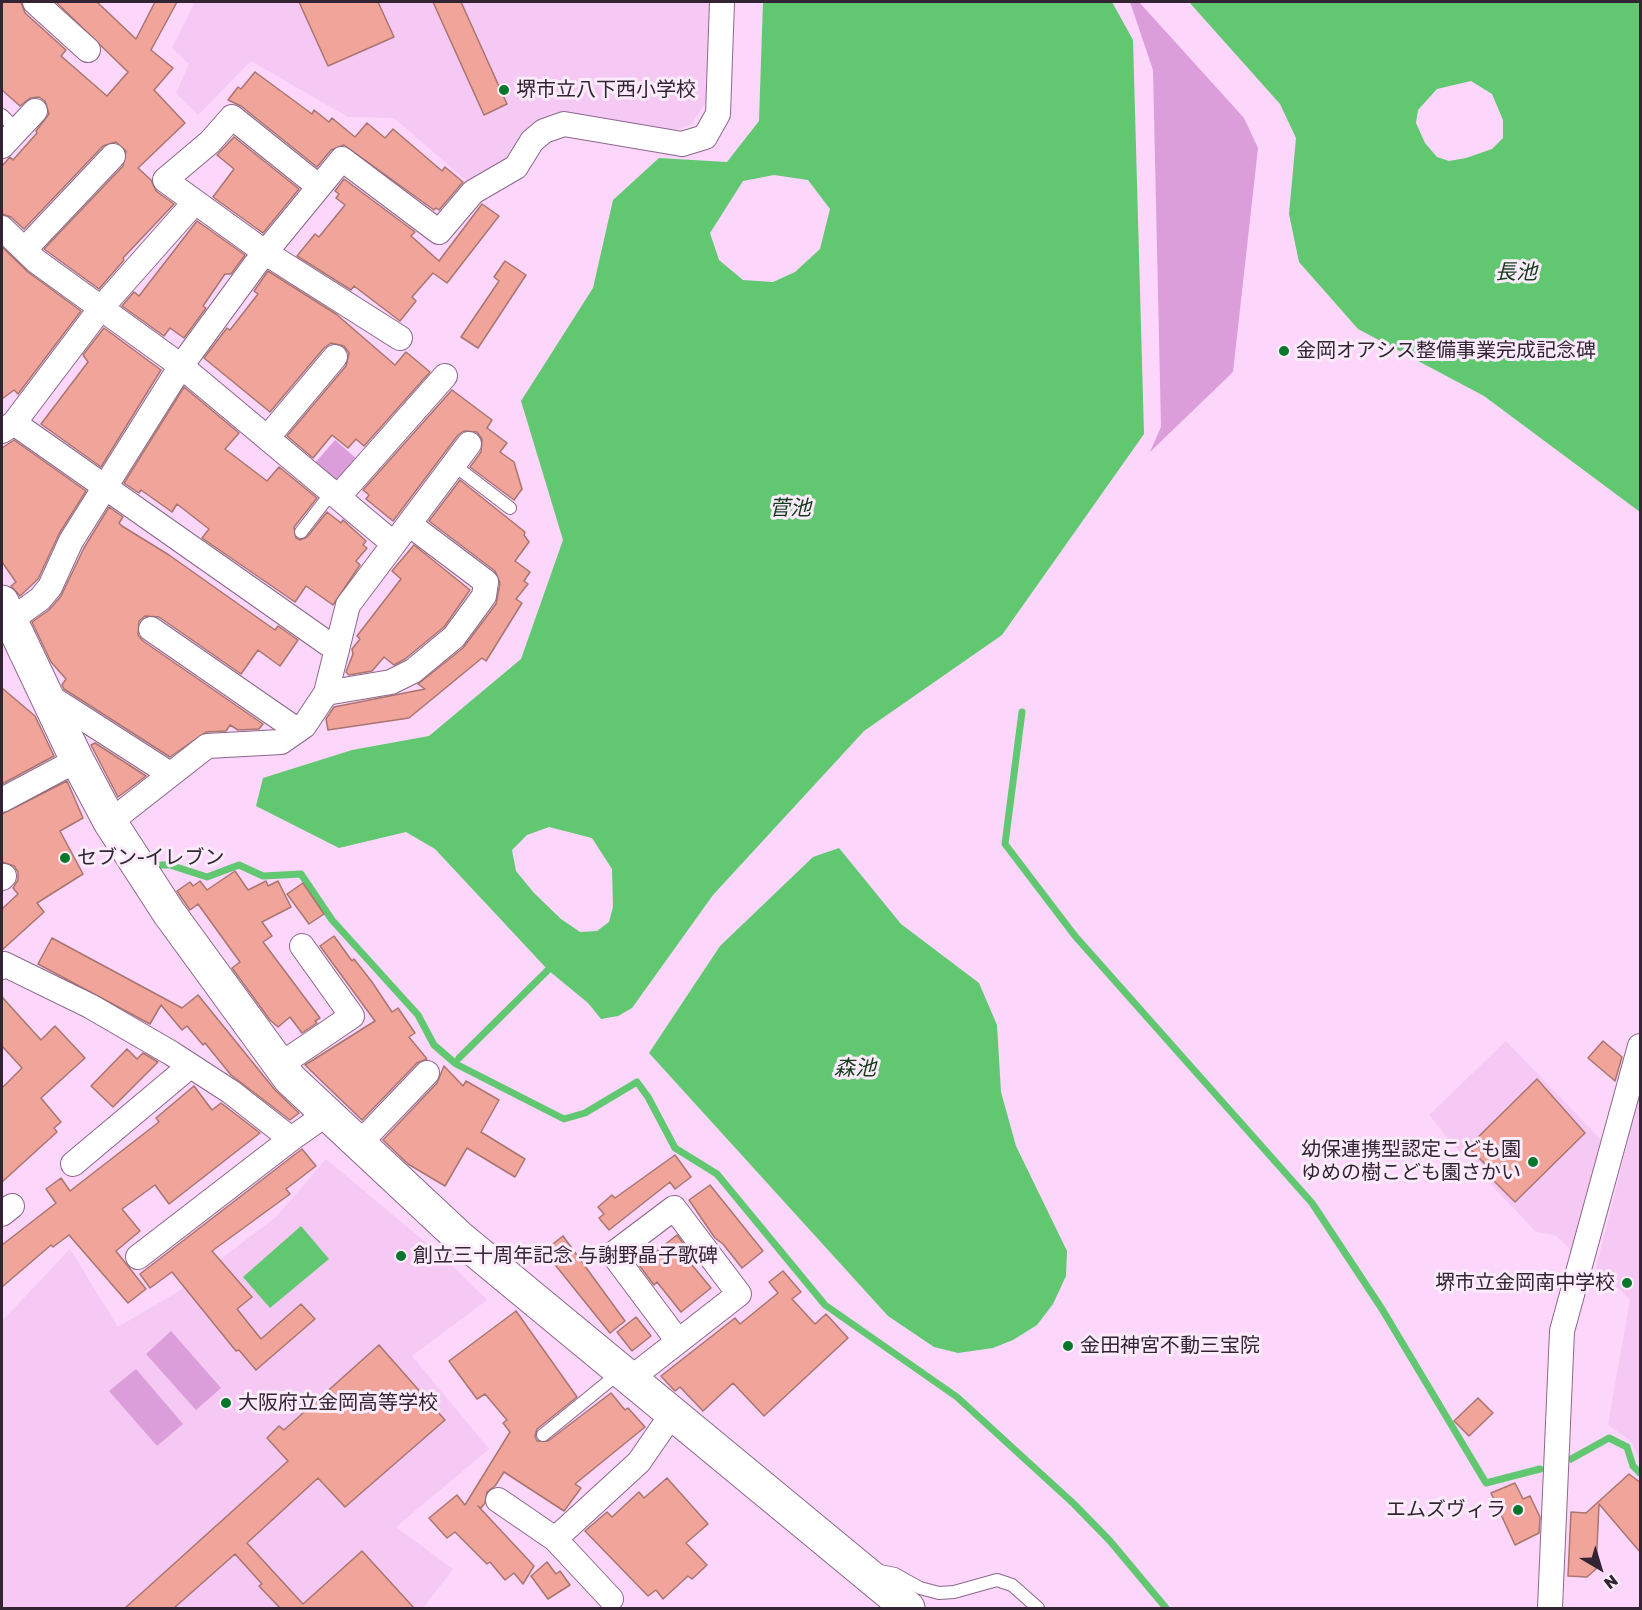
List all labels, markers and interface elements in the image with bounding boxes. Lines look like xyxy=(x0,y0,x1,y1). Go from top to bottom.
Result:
place label: 堺市立八下西小学校 xyxy=(516,78,696,102)
marker: 堺市立八下西小学校 xyxy=(497,83,511,97)
water label: 長池 xyxy=(1495,259,1537,285)
place label: 金岡オアシス整備事業完成記念碑 xyxy=(1296,339,1596,363)
marker: 金岡オアシス整備事業完成記念碑 xyxy=(1277,344,1291,358)
water label: 菅池 xyxy=(769,495,811,521)
place label: セブン-イレブン xyxy=(77,846,225,870)
marker: セブン-イレブン xyxy=(58,851,72,865)
water label: 森池 xyxy=(834,1055,876,1081)
place label: 幼保連携型認定こども園 ゆめの樹こども園さかい xyxy=(1301,1138,1521,1185)
marker: 幼保連携型認定こども園 ゆめの樹こども園さかい xyxy=(1526,1155,1540,1169)
place label: 創立三十周年記念 与謝野晶子歌碑 xyxy=(413,1244,718,1268)
marker: 創立三十周年記念 与謝野晶子歌碑 xyxy=(394,1249,408,1263)
place label: 堺市立金岡南中学校 xyxy=(1435,1271,1615,1295)
marker: 堺市立金岡南中学校 xyxy=(1620,1276,1634,1290)
place label: 金田神宮不動三宝院 xyxy=(1080,1334,1260,1358)
marker: 金田神宮不動三宝院 xyxy=(1061,1339,1075,1353)
place label: 大阪府立金岡高等学校 xyxy=(238,1391,438,1415)
marker: 大阪府立金岡高等学校 xyxy=(219,1396,233,1410)
place label: エムズヴィラ xyxy=(1386,1498,1506,1522)
marker: エムズヴィラ xyxy=(1511,1503,1525,1517)
north arrow xyxy=(1570,1538,1630,1598)
text: N xyxy=(1600,1571,1622,1594)

